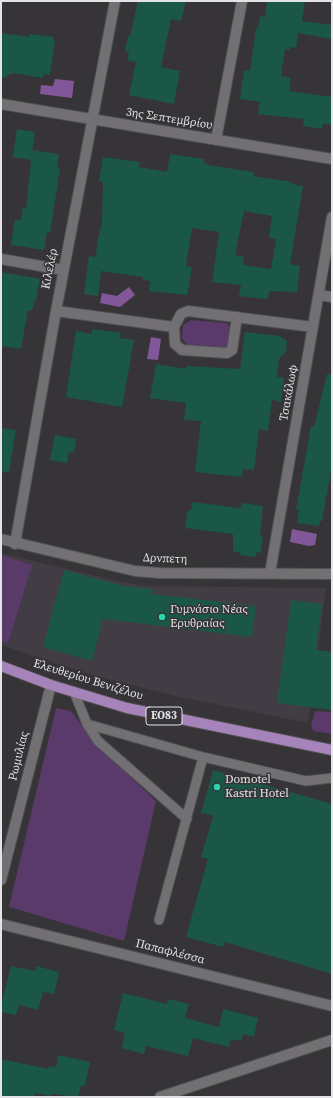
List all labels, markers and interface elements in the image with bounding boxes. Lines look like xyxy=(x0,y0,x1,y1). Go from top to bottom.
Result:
street label: 3ης Σεπτεμβρίου xyxy=(125,105,213,133)
street label: Κιλελέρ xyxy=(39,247,61,291)
street label: Τσακάλωφ xyxy=(277,364,301,422)
street label: Δρνπετη xyxy=(143,551,187,567)
place label: Γυμνάσιο Νέας Ερυθραίας xyxy=(170,603,248,631)
marker: Γυμνάσιο Νέας Ερυθραίας xyxy=(157,612,167,622)
street label: Ελευθερίου Βενιζέλου xyxy=(32,657,144,703)
road number: ΕΟ83 xyxy=(146,707,182,725)
street label: Ρωμυλίας xyxy=(6,730,32,782)
place label: Domotel Kastri Hotel xyxy=(225,773,289,801)
marker: Domotel Kastri Hotel xyxy=(212,782,222,792)
street label: Παπαφλέσσα xyxy=(134,936,206,968)

